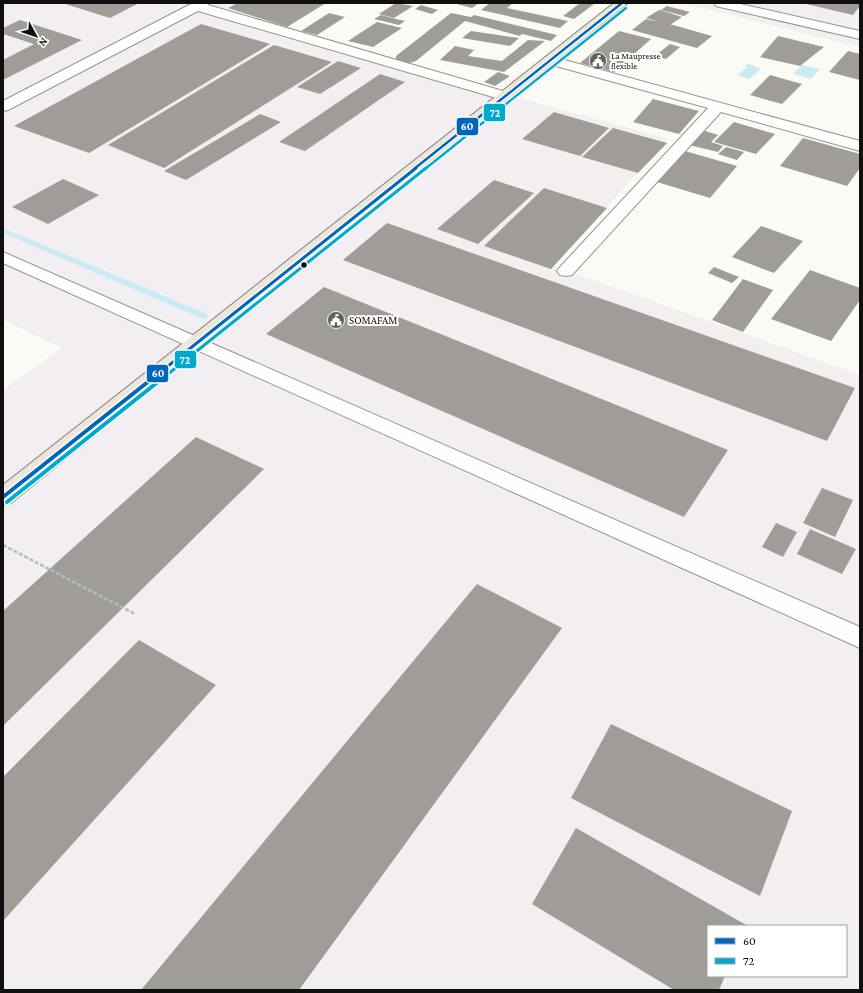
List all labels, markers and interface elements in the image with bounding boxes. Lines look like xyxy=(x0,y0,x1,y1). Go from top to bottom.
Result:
north arrow xyxy=(16,16,56,56)
text: N xyxy=(36,36,51,50)
public building icon: La Maupresse flexible xyxy=(588,51,608,71)
place label: La Maupresse flexible xyxy=(611,51,661,71)
line badge: 72 xyxy=(483,103,506,122)
text: 72 xyxy=(490,107,501,119)
line badge: 60 xyxy=(456,117,479,136)
text: 60 xyxy=(461,120,474,132)
unlabelled marker xyxy=(299,260,309,270)
public building icon: SOMAFAM xyxy=(326,310,346,330)
place label: SOMAFAM xyxy=(349,314,397,326)
line badge: 72 xyxy=(174,350,197,369)
text: 72 xyxy=(180,354,191,366)
line badge: 60 xyxy=(146,364,169,383)
text: 60 xyxy=(152,367,165,379)
legend xyxy=(707,925,847,977)
text: 60 xyxy=(743,934,756,948)
text: 72 xyxy=(743,954,755,968)

